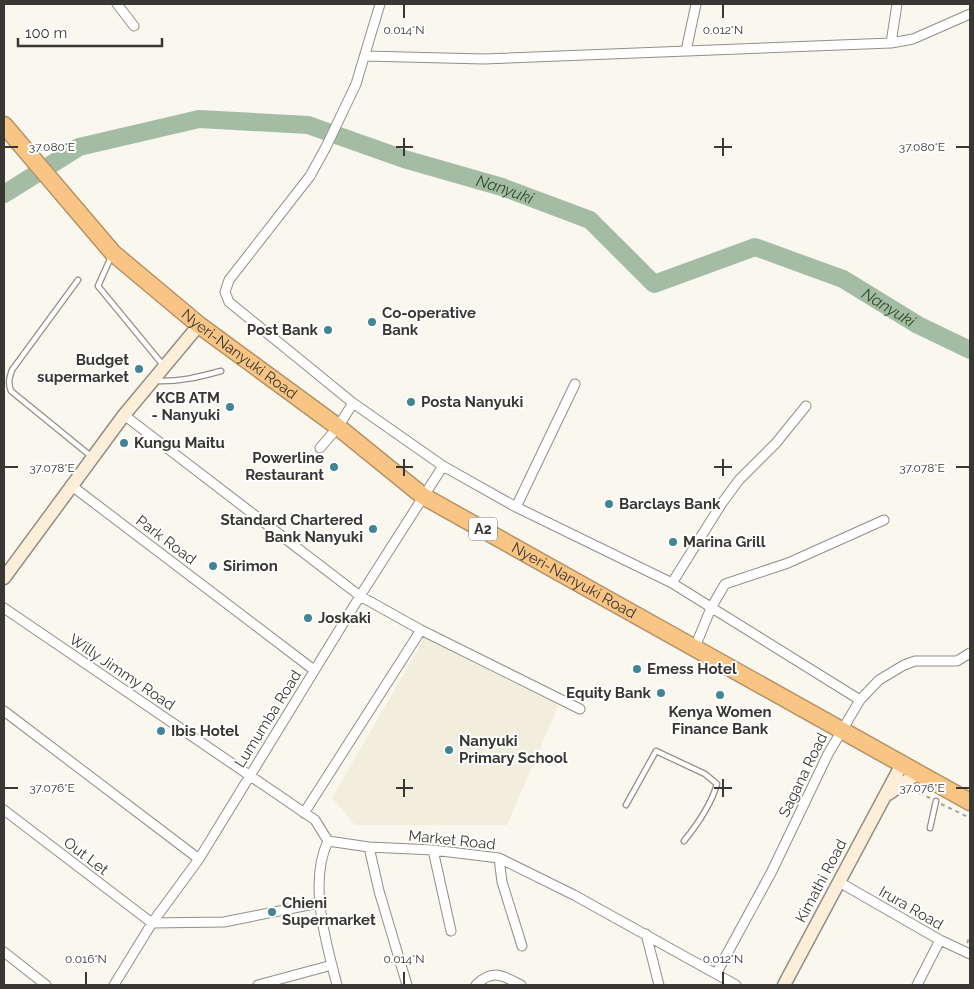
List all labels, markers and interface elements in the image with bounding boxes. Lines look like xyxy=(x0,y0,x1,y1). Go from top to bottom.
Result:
scale bar xyxy=(18,15,161,47)
text: 0.014°N xyxy=(384,23,424,37)
text: 0.012°N xyxy=(703,23,743,37)
text: 100 m xyxy=(25,24,67,42)
text: 37.080°E xyxy=(29,140,75,154)
text: 37.080°E xyxy=(899,140,945,154)
water label: Nanyuki xyxy=(474,171,537,208)
water label: Nanyuki xyxy=(859,284,919,331)
place label: Co-operative Bank xyxy=(382,304,476,339)
street label: Nyeri-Nanyuki Road xyxy=(178,305,301,403)
marker: Co-operative Bank xyxy=(366,316,378,328)
place label: Post Bank xyxy=(247,321,319,339)
marker: Post Bank xyxy=(322,324,334,336)
place label: Budget supermarket xyxy=(37,351,129,386)
marker: Budget supermarket xyxy=(133,363,145,375)
place label: KCB ATM - Nanyuki xyxy=(152,389,220,424)
place label: Posta Nanyuki xyxy=(421,393,523,411)
marker: Posta Nanyuki xyxy=(405,396,417,408)
marker: KCB ATM - Nanyuki xyxy=(224,401,236,413)
place label: Kungu Maitu xyxy=(134,434,225,452)
marker: Kungu Maitu xyxy=(118,437,130,449)
place label: Powerline Restaurant xyxy=(245,449,324,484)
text: 37.078°E xyxy=(29,461,75,475)
marker: Powerline Restaurant xyxy=(328,461,340,473)
text: 37.078°E xyxy=(899,461,945,475)
place label: Barclays Bank xyxy=(619,495,721,513)
marker: Barclays Bank xyxy=(603,498,615,510)
place label: Standard Chartered Bank Nanyuki xyxy=(220,511,363,546)
street label: Park Road xyxy=(132,512,200,568)
road number: A2 xyxy=(469,518,497,540)
marker: Standard Chartered Bank Nanyuki xyxy=(367,523,379,535)
place label: Marina Grill xyxy=(683,533,766,551)
marker: Marina Grill xyxy=(667,536,679,548)
street label: Nyeri-Nanyuki Road xyxy=(509,538,639,622)
place label: Sirimon xyxy=(223,557,278,575)
marker: Sirimon xyxy=(207,560,219,572)
place label: Joskaki xyxy=(318,609,371,627)
marker: Joskaki xyxy=(302,612,314,624)
street label: Willy Jimmy Road xyxy=(66,630,178,714)
place label: Emess Hotel xyxy=(647,660,737,678)
marker: Emess Hotel xyxy=(631,663,643,675)
street label: Lumumba Road xyxy=(231,667,305,771)
place label: Equity Bank xyxy=(566,684,652,702)
marker: Equity Bank xyxy=(655,687,667,699)
marker: Kenya Women Finance Bank xyxy=(714,689,726,701)
place label: Kenya Women Finance Bank xyxy=(668,703,772,738)
place label: Ibis Hotel xyxy=(171,722,239,740)
marker: Ibis Hotel xyxy=(155,725,167,737)
street label: Sagana Road xyxy=(775,730,831,820)
place label: Nanyuki Primary School xyxy=(459,732,568,767)
marker: Nanyuki Primary School xyxy=(443,744,455,756)
text: 37.076°E xyxy=(29,781,75,795)
text: 37.076°E xyxy=(899,781,945,795)
street label: Market Road xyxy=(407,826,497,854)
street label: Out Let xyxy=(60,833,112,879)
street label: Kimathi Road xyxy=(792,836,850,926)
street label: Irura Road xyxy=(876,882,946,934)
place label: Chieni Supermarket xyxy=(282,894,376,929)
marker: Chieni Supermarket xyxy=(266,906,278,918)
text: 0.016°N xyxy=(65,952,107,966)
text: 0.014°N xyxy=(384,952,424,966)
text: 0.012°N xyxy=(703,952,743,966)

